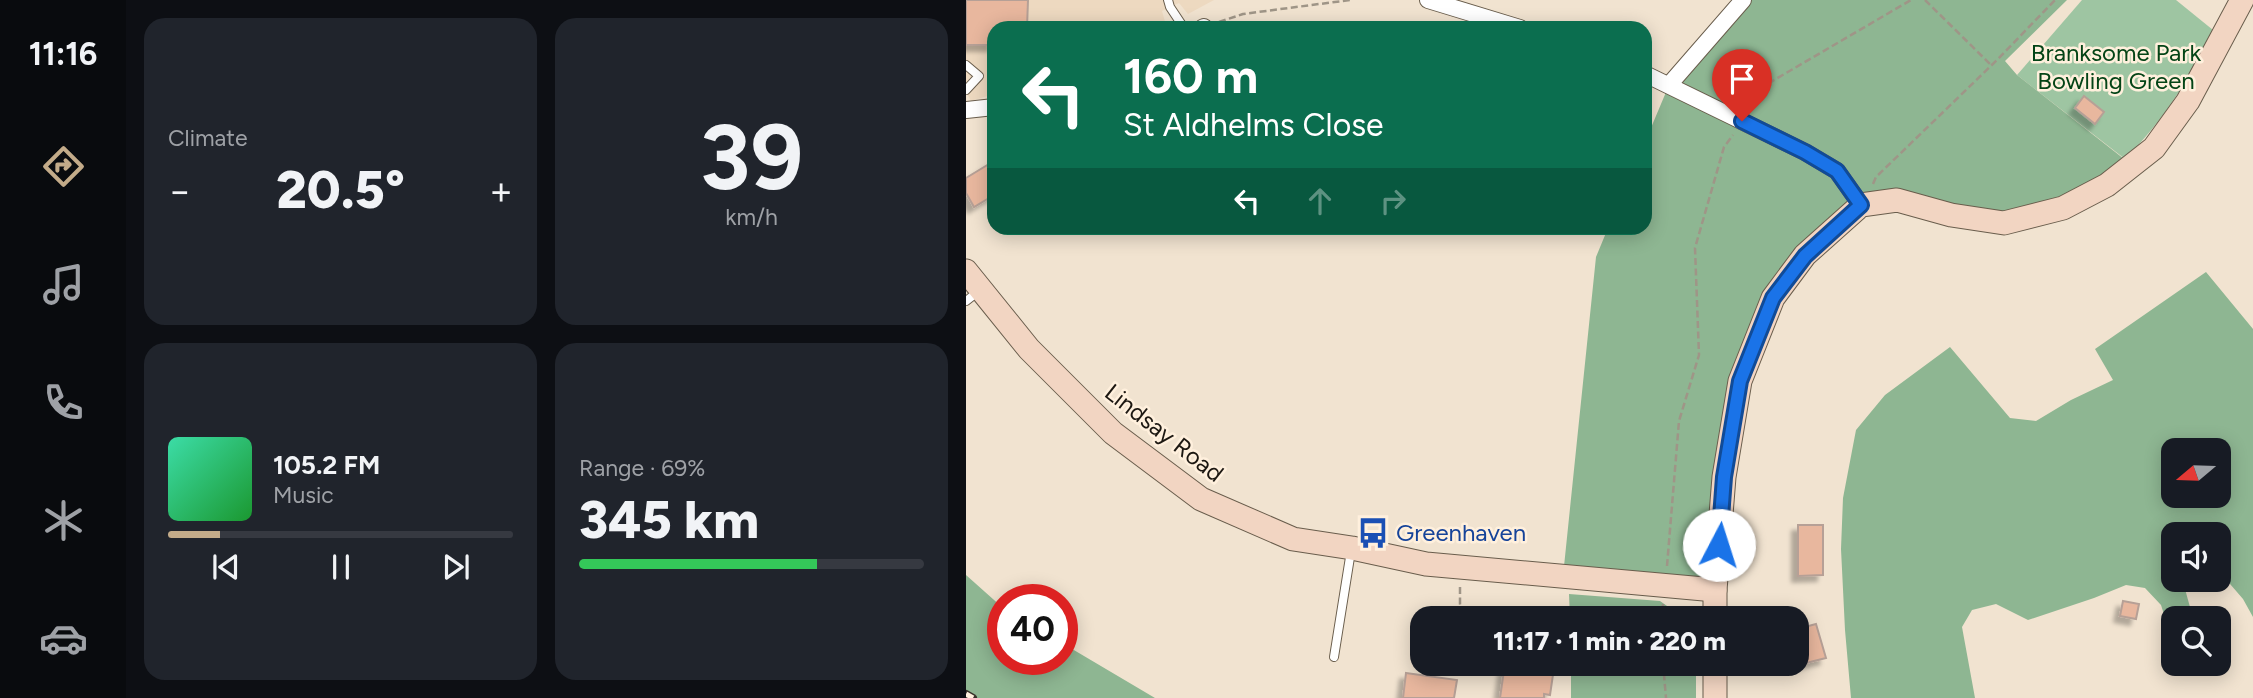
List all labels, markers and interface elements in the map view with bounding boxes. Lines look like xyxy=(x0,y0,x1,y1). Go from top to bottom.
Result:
text: 11:16 xyxy=(29,35,97,73)
park label: Branksome Park Bowling Green xyxy=(2031,38,2201,95)
text: 160 m xyxy=(1123,46,1258,105)
icon: left xyxy=(1008,49,1099,140)
pin xyxy=(1712,49,1772,121)
icon: arrive xyxy=(1723,60,1761,98)
text: 39 xyxy=(700,103,803,212)
text: St Aldhelms Close xyxy=(1123,106,1384,144)
text: Climate xyxy=(168,124,247,152)
icon: directions xyxy=(39,142,88,191)
text: 20.5° xyxy=(276,159,405,221)
text: − xyxy=(168,168,192,214)
text: + xyxy=(489,168,513,214)
icon: left xyxy=(1228,182,1266,220)
icon: ahead xyxy=(1301,182,1339,220)
icon: right xyxy=(1374,182,1412,220)
text: km/h xyxy=(725,203,778,231)
icon: music xyxy=(39,260,88,309)
street label: Lindsay Road xyxy=(1099,377,1229,488)
icon: phone xyxy=(39,378,88,427)
north arrow xyxy=(2161,438,2231,508)
map controls xyxy=(2161,438,2231,676)
text: 105.2 FM xyxy=(273,449,380,481)
text: Range · 69% xyxy=(579,454,705,482)
text: Music xyxy=(273,481,334,509)
text: 345 km xyxy=(579,489,759,551)
icon: climate xyxy=(39,496,88,545)
position arrow xyxy=(1682,508,1756,582)
bus stop icon: Greenhaven xyxy=(1356,516,1390,550)
place label: Greenhaven xyxy=(1396,518,1526,547)
button: sound xyxy=(2161,522,2231,592)
icon: previous xyxy=(207,548,245,586)
icon: pause xyxy=(322,548,360,586)
icon: next xyxy=(437,548,475,586)
speed limit sign: 40 xyxy=(987,584,1078,675)
button: search xyxy=(2161,606,2231,676)
icon: car xyxy=(39,614,88,663)
text: 11:17 · 1 min · 220 m xyxy=(1493,625,1726,657)

